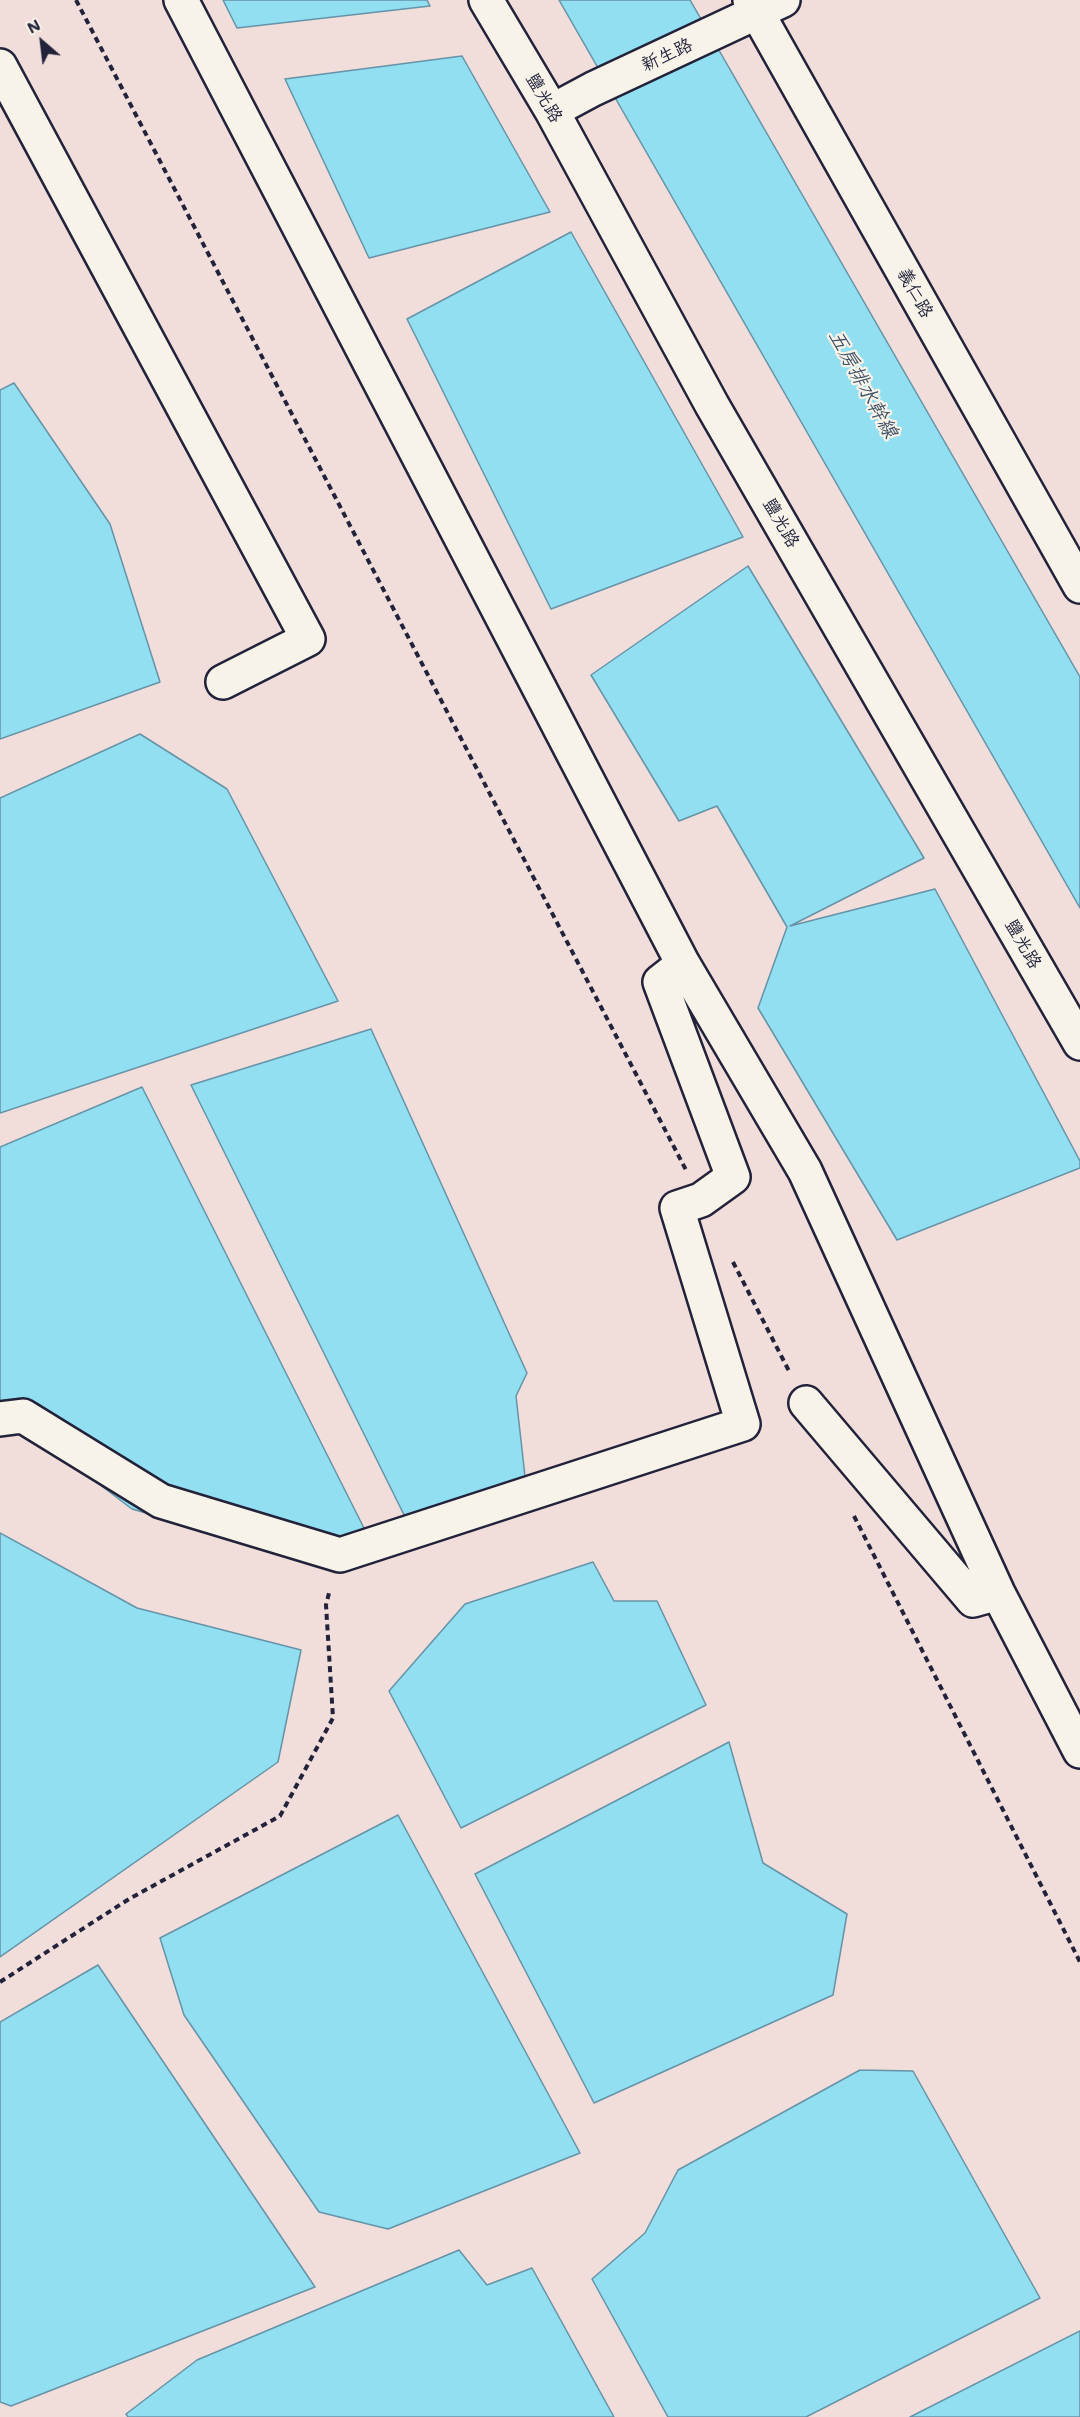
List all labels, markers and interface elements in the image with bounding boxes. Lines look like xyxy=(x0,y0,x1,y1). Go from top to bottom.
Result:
north arrow xyxy=(12,12,72,72)
text: N xyxy=(23,14,44,38)
street label: 新生路 xyxy=(638,34,696,76)
street label: 鹽光路 xyxy=(521,69,567,127)
street label: 義仁路 xyxy=(892,264,938,322)
water label: 五房排水幹線 xyxy=(823,326,903,442)
street label: 鹽光路 xyxy=(758,494,804,552)
street label: 鹽光路 xyxy=(1000,915,1046,973)

